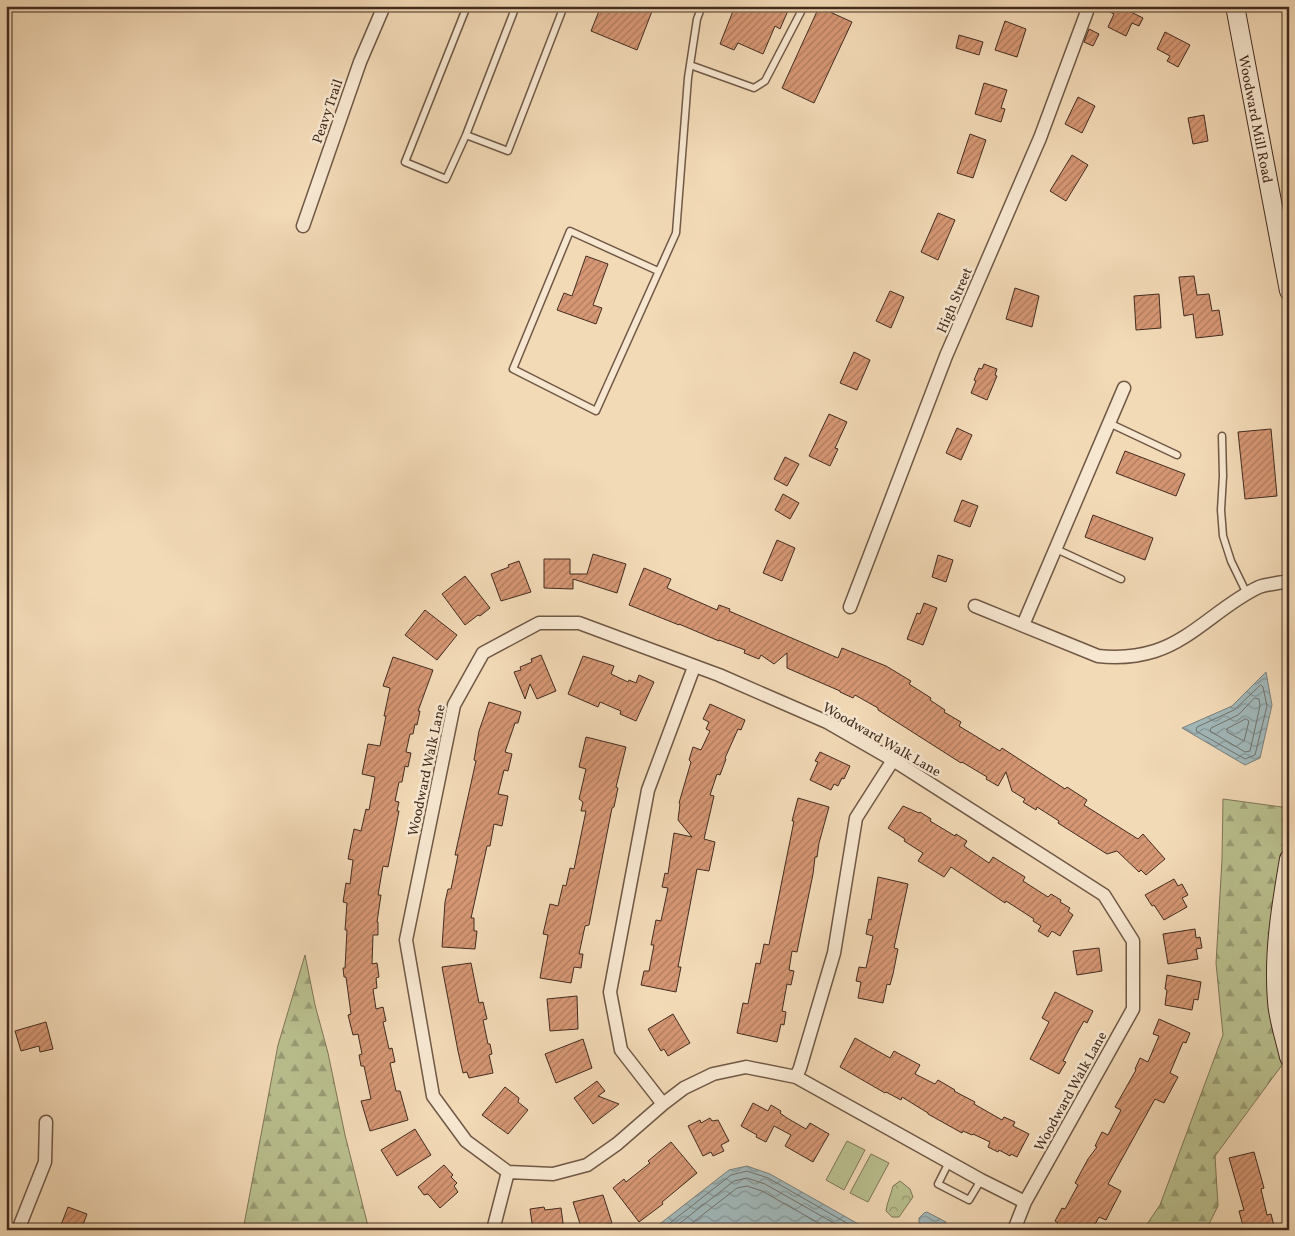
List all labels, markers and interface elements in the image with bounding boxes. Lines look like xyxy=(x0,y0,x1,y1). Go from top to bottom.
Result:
street label: Woodward Mill Road xyxy=(1233,54,1276,185)
street label: Peavy Trail xyxy=(309,77,348,146)
street label: High Street xyxy=(933,265,978,336)
street label: Woodward Walk Lane xyxy=(818,699,944,782)
street label: Woodward Walk Lane xyxy=(404,702,451,838)
street label: Woodward Walk Lane xyxy=(1030,1028,1112,1155)

